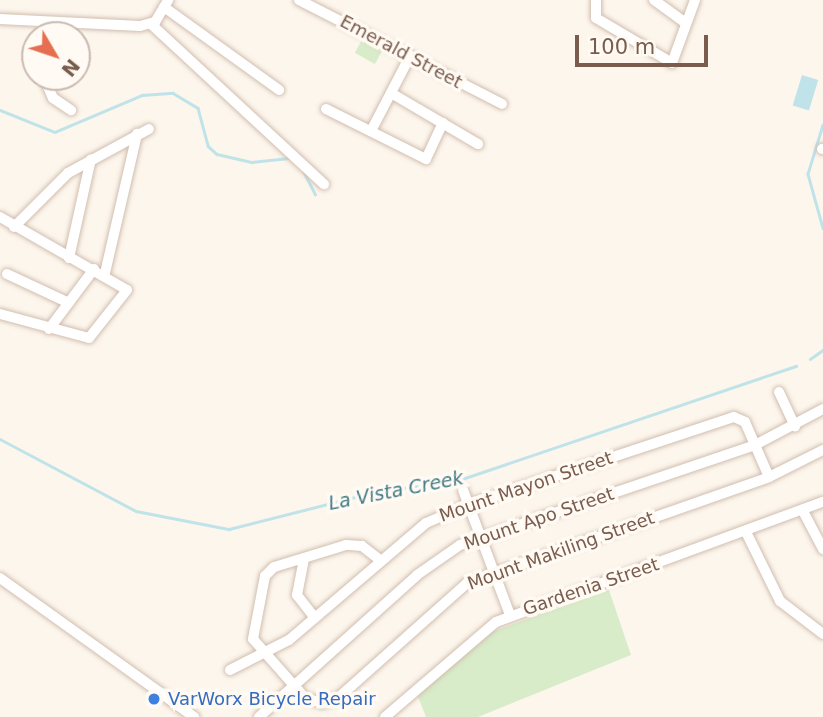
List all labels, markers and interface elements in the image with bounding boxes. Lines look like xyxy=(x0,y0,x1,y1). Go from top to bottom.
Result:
street label: Emerald Street xyxy=(336,11,466,93)
north arrow xyxy=(21,21,91,91)
scale bar xyxy=(578,21,711,65)
text: 100 m xyxy=(588,35,655,59)
text: N xyxy=(57,55,84,81)
street label: Mount Mayon Street xyxy=(436,447,616,527)
water label: La Vista Creek xyxy=(327,467,465,515)
street label: Mount Apo Street xyxy=(461,483,617,555)
street label: Mount Makiling Street xyxy=(465,507,657,595)
street label: Gardenia Street xyxy=(520,554,662,620)
place label: VarWorx Bicycle Repair xyxy=(168,688,376,710)
marker: VarWorx Bicycle Repair xyxy=(146,691,162,707)

